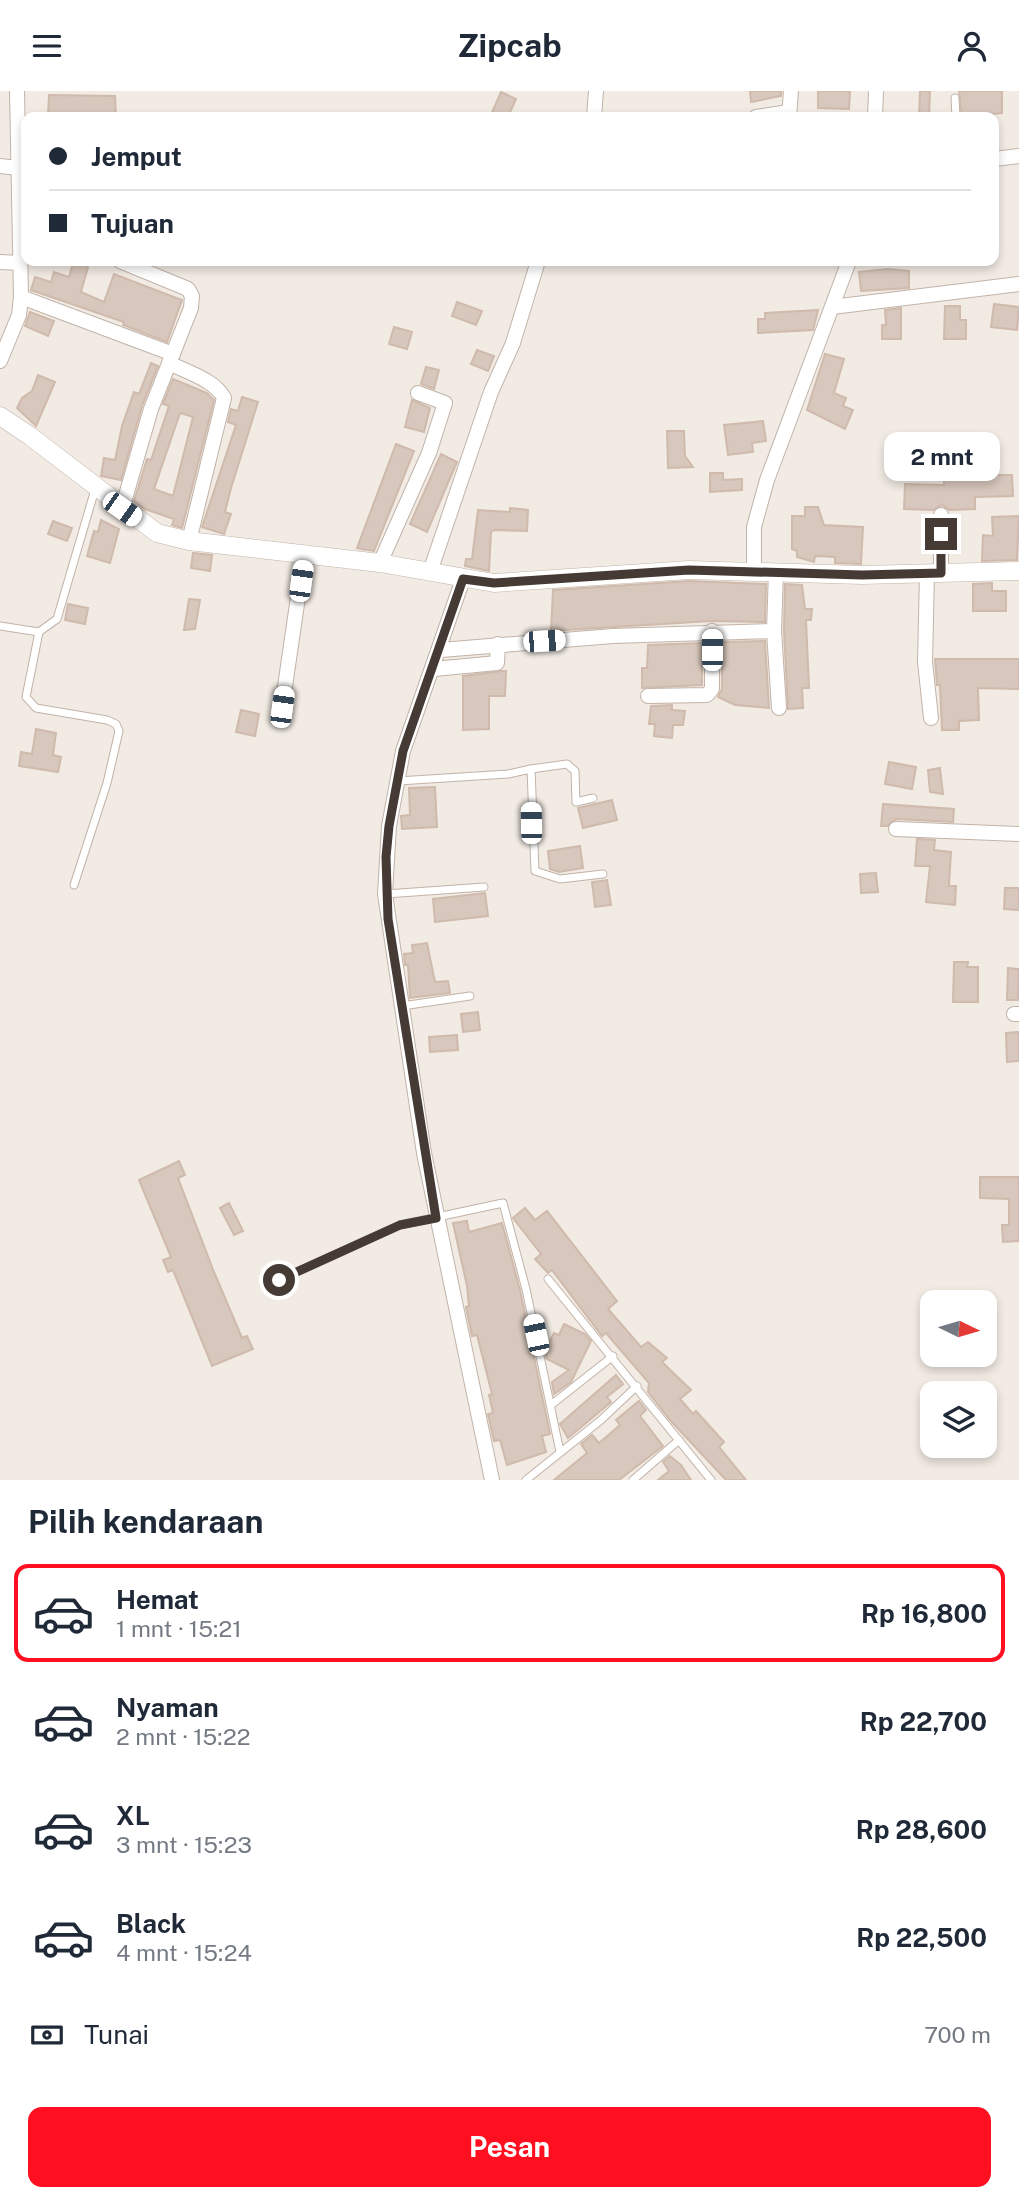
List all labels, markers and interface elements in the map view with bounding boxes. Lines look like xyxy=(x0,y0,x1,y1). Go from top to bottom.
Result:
icon: menu xyxy=(28,27,66,65)
text: Zipcab xyxy=(457,27,562,64)
icon: person xyxy=(953,27,991,65)
text: Jemput xyxy=(91,141,182,172)
text: Tujuan xyxy=(91,208,174,239)
callout: 2 mnt xyxy=(883,433,999,481)
text: 2 mnt xyxy=(910,443,974,470)
car xyxy=(99,488,146,530)
route end xyxy=(925,518,957,550)
car xyxy=(288,559,315,603)
car xyxy=(523,629,566,653)
car xyxy=(702,629,723,671)
car xyxy=(269,685,296,729)
car xyxy=(521,802,542,844)
route start xyxy=(263,1264,295,1296)
north arrow xyxy=(920,1290,998,1367)
map controls xyxy=(920,1290,997,1458)
car xyxy=(522,1312,551,1358)
button: layers xyxy=(920,1381,997,1458)
text: Pilih kendaraan xyxy=(28,1503,263,1540)
icon: car xyxy=(32,1582,95,1645)
text: Hemat xyxy=(116,1584,199,1615)
text: Rp 16,800 xyxy=(861,1598,987,1629)
text: 1 mnt · 15:21 xyxy=(116,1615,242,1642)
icon: car xyxy=(32,1690,95,1753)
text: Nyaman xyxy=(116,1692,219,1723)
text: Rp 22,700 xyxy=(860,1706,987,1737)
text: 2 mnt · 15:22 xyxy=(116,1723,250,1750)
icon: car xyxy=(32,1798,95,1861)
text: XL xyxy=(116,1800,150,1831)
text: Rp 28,600 xyxy=(856,1814,987,1845)
text: 3 mnt · 15:23 xyxy=(116,1831,252,1858)
icon: car xyxy=(32,1906,95,1969)
text: Black xyxy=(116,1908,186,1939)
text: Rp 22,500 xyxy=(856,1922,987,1953)
text: 4 mnt · 15:24 xyxy=(116,1939,252,1966)
icon: cash xyxy=(28,2016,66,2054)
text: Tunai xyxy=(84,2019,149,2050)
text: 700 m xyxy=(924,2021,991,2048)
button: Pesan xyxy=(28,2107,991,2187)

